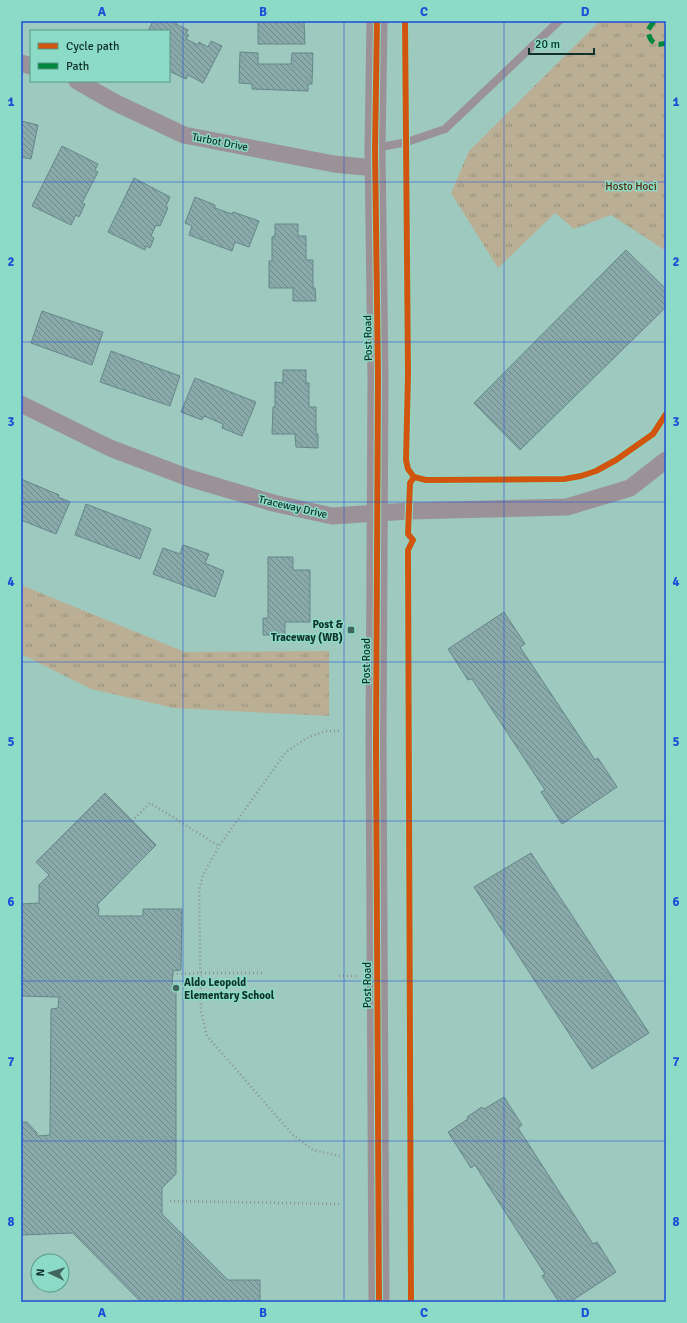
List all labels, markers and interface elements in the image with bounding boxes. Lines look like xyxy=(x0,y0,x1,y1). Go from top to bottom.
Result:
text: A xyxy=(98,4,107,20)
text: B xyxy=(259,4,267,20)
text: C xyxy=(420,4,428,20)
text: D xyxy=(581,4,590,20)
legend xyxy=(30,30,170,82)
scale bar xyxy=(529,30,594,56)
text: 20 m xyxy=(535,37,560,52)
text: Cycle path xyxy=(66,39,119,54)
text: Path xyxy=(66,59,89,74)
text: 1 xyxy=(7,94,15,110)
text: 1 xyxy=(672,94,680,110)
street label: Turbot Drive xyxy=(191,130,249,154)
park label: Hosto Hoci xyxy=(605,180,657,193)
text: 2 xyxy=(7,254,15,270)
text: 2 xyxy=(672,254,680,270)
street label: Post Road xyxy=(361,315,375,361)
text: 3 xyxy=(7,414,15,430)
text: 3 xyxy=(672,414,680,430)
street label: Traceway Drive xyxy=(257,493,329,521)
text: 4 xyxy=(7,574,15,590)
text: 4 xyxy=(672,574,680,590)
place label: Post & Traceway (WB) xyxy=(271,618,344,644)
marker: Post & Traceway (WB) xyxy=(346,625,356,635)
street label: Post Road xyxy=(360,638,373,684)
text: 5 xyxy=(7,734,15,750)
text: 5 xyxy=(672,734,680,750)
text: 6 xyxy=(7,894,15,910)
text: 6 xyxy=(672,894,680,910)
street label: Post Road xyxy=(361,962,374,1008)
place label: Aldo Leopold Elementary School xyxy=(184,976,275,1002)
marker: Aldo Leopold Elementary School xyxy=(171,983,181,993)
text: 7 xyxy=(7,1054,15,1070)
text: 7 xyxy=(672,1054,680,1070)
text: 8 xyxy=(7,1214,15,1230)
text: 8 xyxy=(672,1214,680,1230)
north arrow xyxy=(30,1253,70,1293)
text: N xyxy=(34,1268,47,1277)
text: A xyxy=(98,1305,107,1321)
text: B xyxy=(259,1305,267,1321)
text: C xyxy=(420,1305,428,1321)
text: D xyxy=(581,1305,590,1321)

